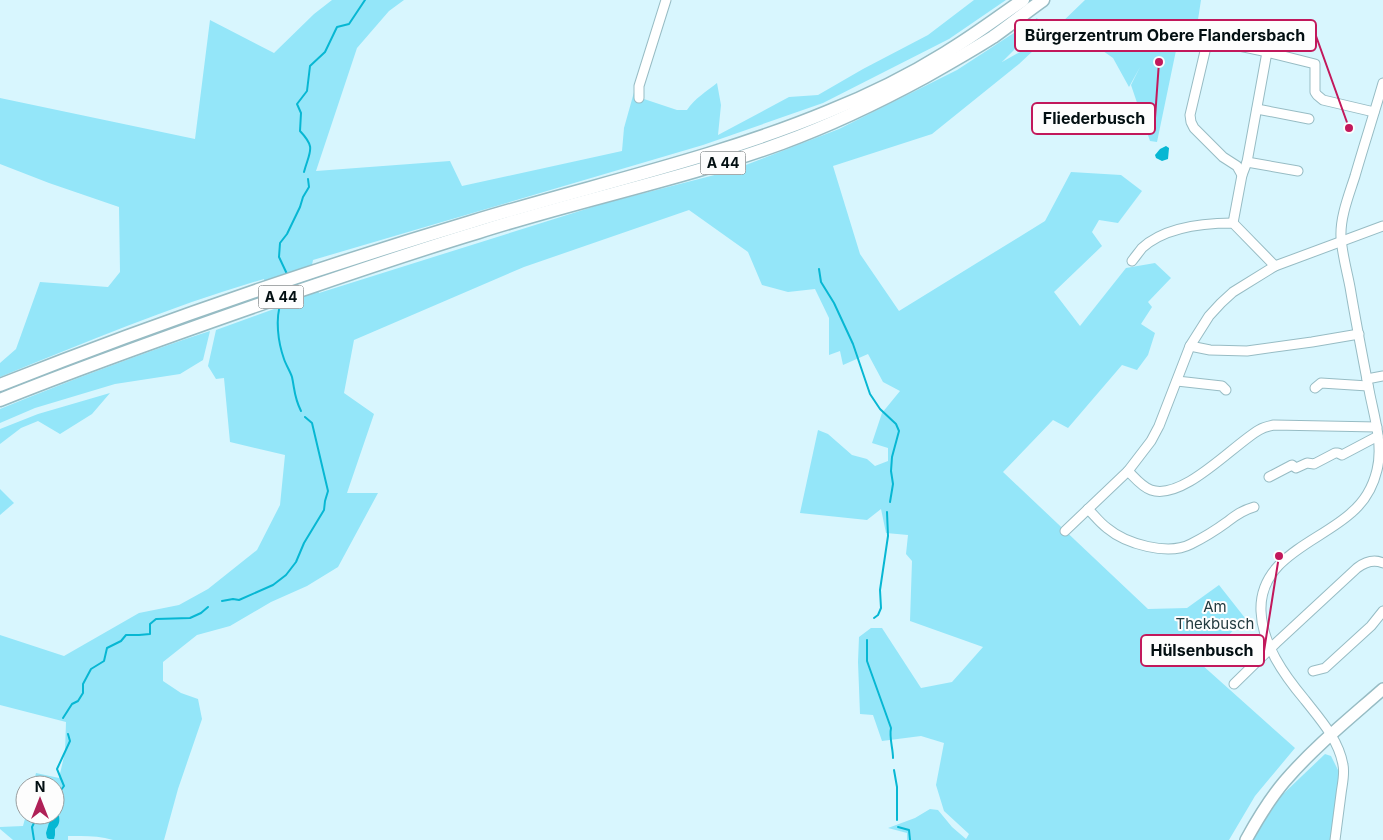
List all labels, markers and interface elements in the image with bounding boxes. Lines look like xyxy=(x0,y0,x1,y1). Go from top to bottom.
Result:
callout: Bürgerzentrum Obere Flandersbach xyxy=(1015,20,1316,51)
text: Bürgerzentrum Obere Flandersbach xyxy=(1025,25,1305,45)
callout: Fliederbusch xyxy=(1032,103,1155,134)
text: Fliederbusch xyxy=(1043,108,1145,128)
road number: A 44 xyxy=(700,152,746,174)
road number: A 44 xyxy=(258,286,304,308)
park label: Am Thekbusch xyxy=(1176,597,1254,633)
callout: Hülsenbusch xyxy=(1141,635,1264,666)
text: Hülsenbusch xyxy=(1150,640,1254,660)
north arrow xyxy=(15,775,65,825)
text: N xyxy=(35,778,45,795)

